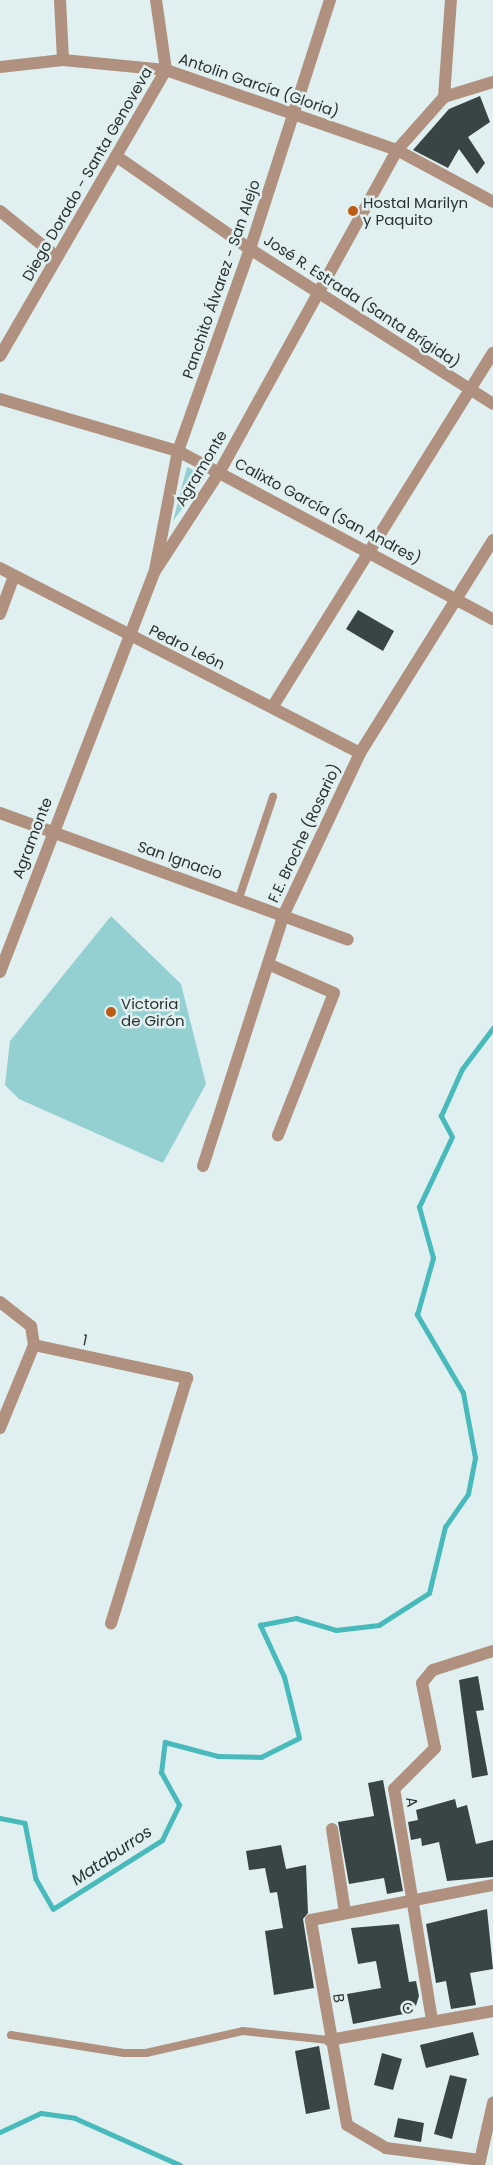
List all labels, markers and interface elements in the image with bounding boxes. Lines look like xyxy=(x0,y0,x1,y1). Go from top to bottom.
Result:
street label: Antolin García (Gloria) xyxy=(177,49,341,121)
street label: Diego Dorado - Santa Genoveva xyxy=(18,64,156,284)
street label: Panchito Álvarez - San Alejo xyxy=(178,177,264,381)
place label: Hostal Marilyn y Paquito xyxy=(363,193,468,228)
marker: Hostal Marilyn y Paquito xyxy=(347,205,359,217)
street label: José R. Estrada (Santa Brígida) xyxy=(261,231,463,371)
street label: Agramonte xyxy=(171,427,231,509)
street label: Calixto García (San Andres) xyxy=(232,454,424,568)
street label: Pedro León xyxy=(146,621,228,673)
street label: F.E. Broche (Rosario) xyxy=(264,761,344,905)
street label: Agramonte xyxy=(8,795,56,881)
street label: San Ignacio xyxy=(135,837,225,883)
place label: Victoria de Girón xyxy=(121,994,185,1029)
marker: Victoria de Girón xyxy=(105,1006,117,1018)
street label: 1 xyxy=(81,1331,89,1349)
street label: A xyxy=(402,1796,422,1808)
water label: Mataburros xyxy=(68,1822,156,1890)
street label: B xyxy=(329,1992,349,2004)
street label: C xyxy=(401,1998,415,2018)

